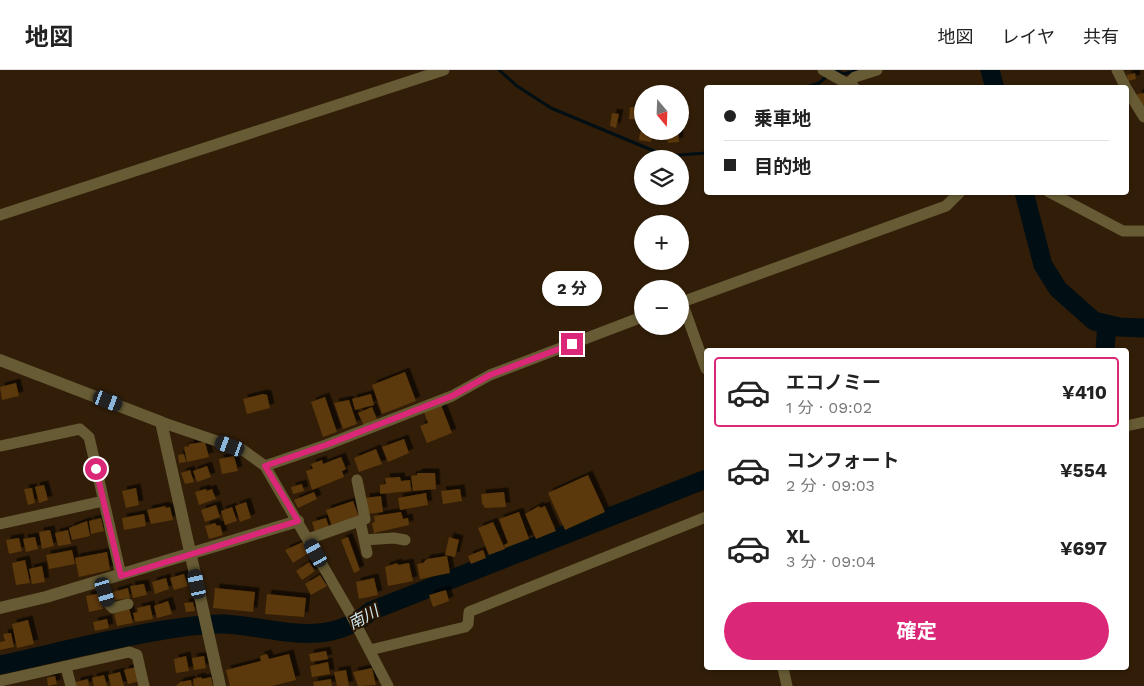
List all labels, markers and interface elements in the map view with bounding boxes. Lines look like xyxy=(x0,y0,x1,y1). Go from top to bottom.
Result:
text: 地図 xyxy=(25,23,73,51)
text: 地図 xyxy=(938,26,974,47)
text: レイヤ xyxy=(1002,26,1055,47)
text: 共有 xyxy=(1083,26,1119,47)
north arrow xyxy=(634,85,689,140)
map controls xyxy=(634,85,689,335)
text: 乗車地 xyxy=(754,107,811,130)
button: layers xyxy=(634,150,689,205)
text: 目的地 xyxy=(754,155,811,178)
button: + xyxy=(634,215,689,270)
callout: 2 分 xyxy=(542,272,602,306)
text: 2 分 xyxy=(557,279,587,298)
button: − xyxy=(634,280,689,335)
route end xyxy=(561,333,583,355)
icon: car xyxy=(726,370,771,415)
text: エコノミー xyxy=(786,371,881,394)
text: ¥410 xyxy=(1062,381,1107,404)
car xyxy=(91,389,124,413)
text: 1 分 · 09:02 xyxy=(786,398,872,417)
car xyxy=(213,434,246,458)
icon: car xyxy=(726,448,771,493)
text: コンフォート xyxy=(786,449,899,472)
route start xyxy=(85,458,107,480)
text: ¥554 xyxy=(1060,459,1107,482)
text: 2 分 · 09:03 xyxy=(786,476,875,495)
text: XL xyxy=(786,525,810,548)
icon: car xyxy=(726,526,771,571)
car xyxy=(302,536,329,570)
text: ¥697 xyxy=(1060,537,1107,560)
text: 3 分 · 09:04 xyxy=(786,552,876,571)
car xyxy=(186,568,207,600)
car xyxy=(93,575,116,609)
water label: 南川 xyxy=(345,601,384,633)
button: 確定 xyxy=(724,602,1109,660)

